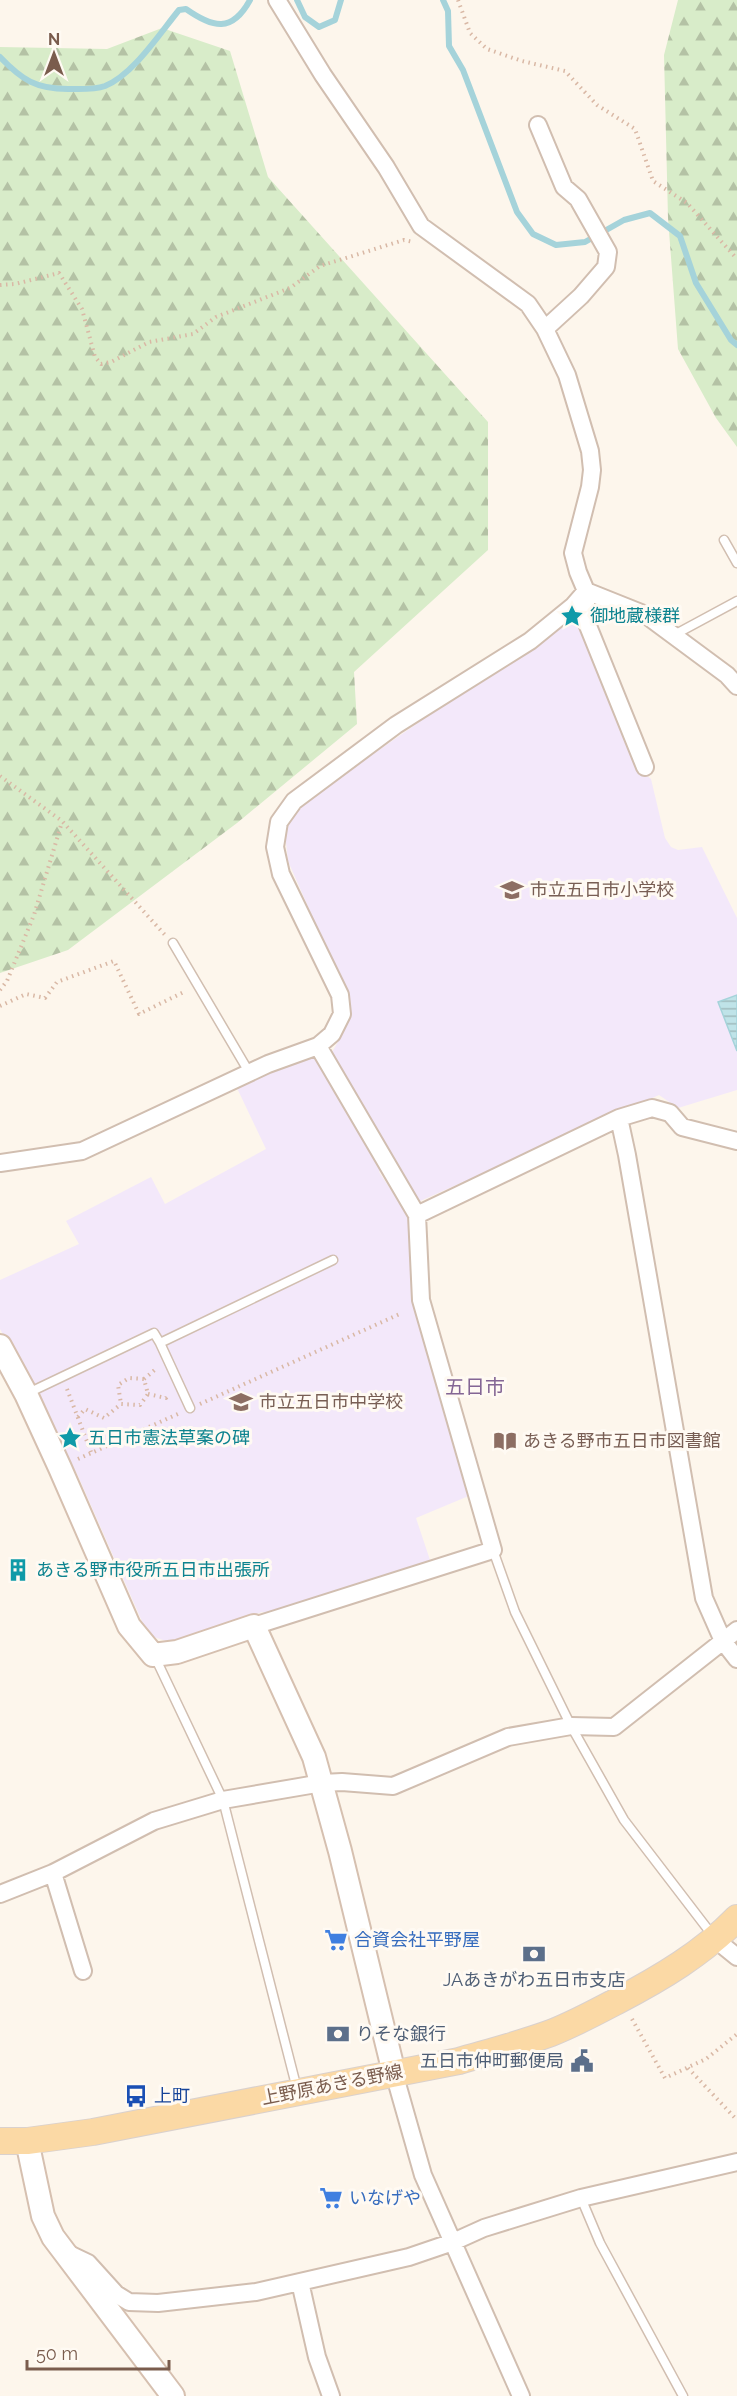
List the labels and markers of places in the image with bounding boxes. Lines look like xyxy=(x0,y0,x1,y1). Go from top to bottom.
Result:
place icon: 御地蔵様群 xyxy=(559,603,585,629)
place label: 御地蔵様群 xyxy=(590,605,680,626)
school or university icon: 市立五日市小学校 xyxy=(499,877,525,903)
place label: 市立五日市小学校 xyxy=(530,879,674,900)
school or university icon: 市立五日市中学校 xyxy=(228,1389,254,1415)
place label: 市立五日市中学校 xyxy=(259,1391,403,1412)
place icon: 五日市憲法草案の碑 xyxy=(57,1425,83,1451)
place label: 五日市憲法草案の碑 xyxy=(88,1427,250,1448)
library icon: あきる野市五日市図書館 xyxy=(492,1428,518,1454)
place label: あきる野市五日市図書館 xyxy=(523,1430,721,1451)
building icon: あきる野市役所五日市出張所 xyxy=(5,1557,31,1583)
place label: あきる野市役所五日市出張所 xyxy=(36,1559,270,1580)
supermarket icon: 合資会社平野屋 xyxy=(323,1927,349,1953)
place label: 合資会社平野屋 xyxy=(354,1929,480,1950)
bank icon: JAあきがわ五日市支店 xyxy=(521,1941,547,1967)
place label: JAあきがわ五日市支店 xyxy=(443,1969,625,1990)
bank icon: りそな銀行 xyxy=(325,2021,351,2047)
place label: りそな銀行 xyxy=(356,2023,446,2044)
public building icon: 五日市仲町郵便局 xyxy=(569,2048,595,2074)
place label: 五日市仲町郵便局 xyxy=(420,2050,564,2071)
bus stop icon: 上町 xyxy=(123,2083,149,2109)
place label: 上町 xyxy=(154,2085,190,2106)
supermarket icon: いなげや xyxy=(318,2185,344,2211)
place label: いなげや xyxy=(349,2187,421,2208)

